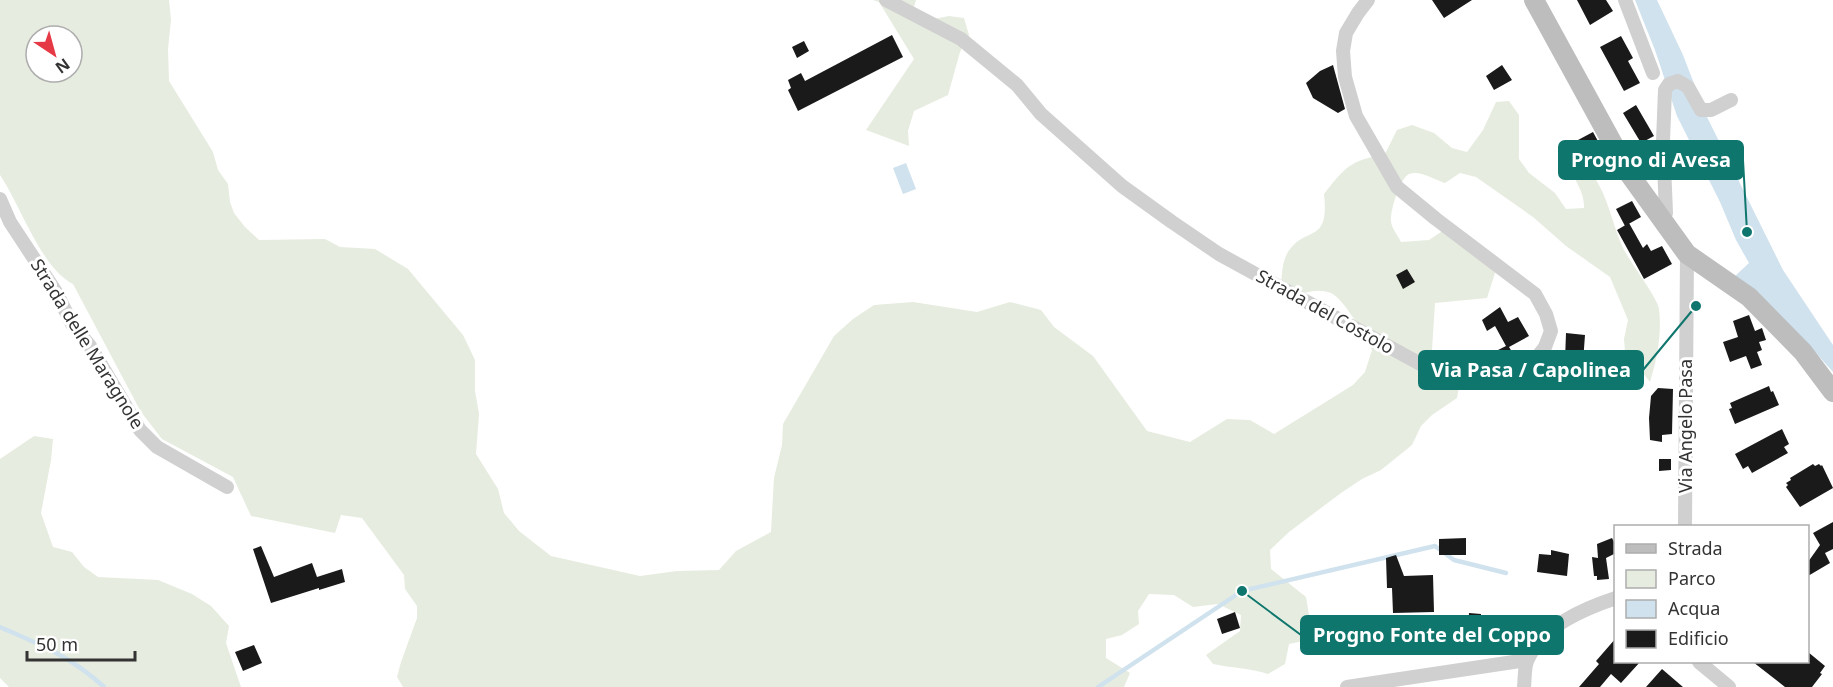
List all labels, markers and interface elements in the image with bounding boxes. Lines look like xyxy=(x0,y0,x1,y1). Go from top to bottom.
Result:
north arrow xyxy=(24,24,84,84)
text: N xyxy=(51,53,75,79)
callout: Progno di Avesa xyxy=(1559,141,1743,179)
text: Progno di Avesa xyxy=(1571,146,1731,173)
street label: Strada delle Maragnole xyxy=(26,254,150,433)
street label: Strada del Costolo xyxy=(1252,263,1399,359)
callout: Via Pasa / Capolinea xyxy=(1419,351,1643,389)
text: Via Pasa / Capolinea xyxy=(1431,356,1631,383)
street label: Via Angelo Pasa xyxy=(1673,359,1697,493)
legend xyxy=(1614,525,1809,663)
text: Strada xyxy=(1668,536,1723,560)
text: Parco xyxy=(1668,566,1716,590)
text: Acqua xyxy=(1668,596,1720,620)
callout: Progno Fonte del Coppo xyxy=(1301,616,1563,654)
text: Progno Fonte del Coppo xyxy=(1313,621,1551,648)
scale bar xyxy=(27,624,135,662)
text: Edificio xyxy=(1668,626,1729,650)
text: 50 m xyxy=(36,632,78,656)

